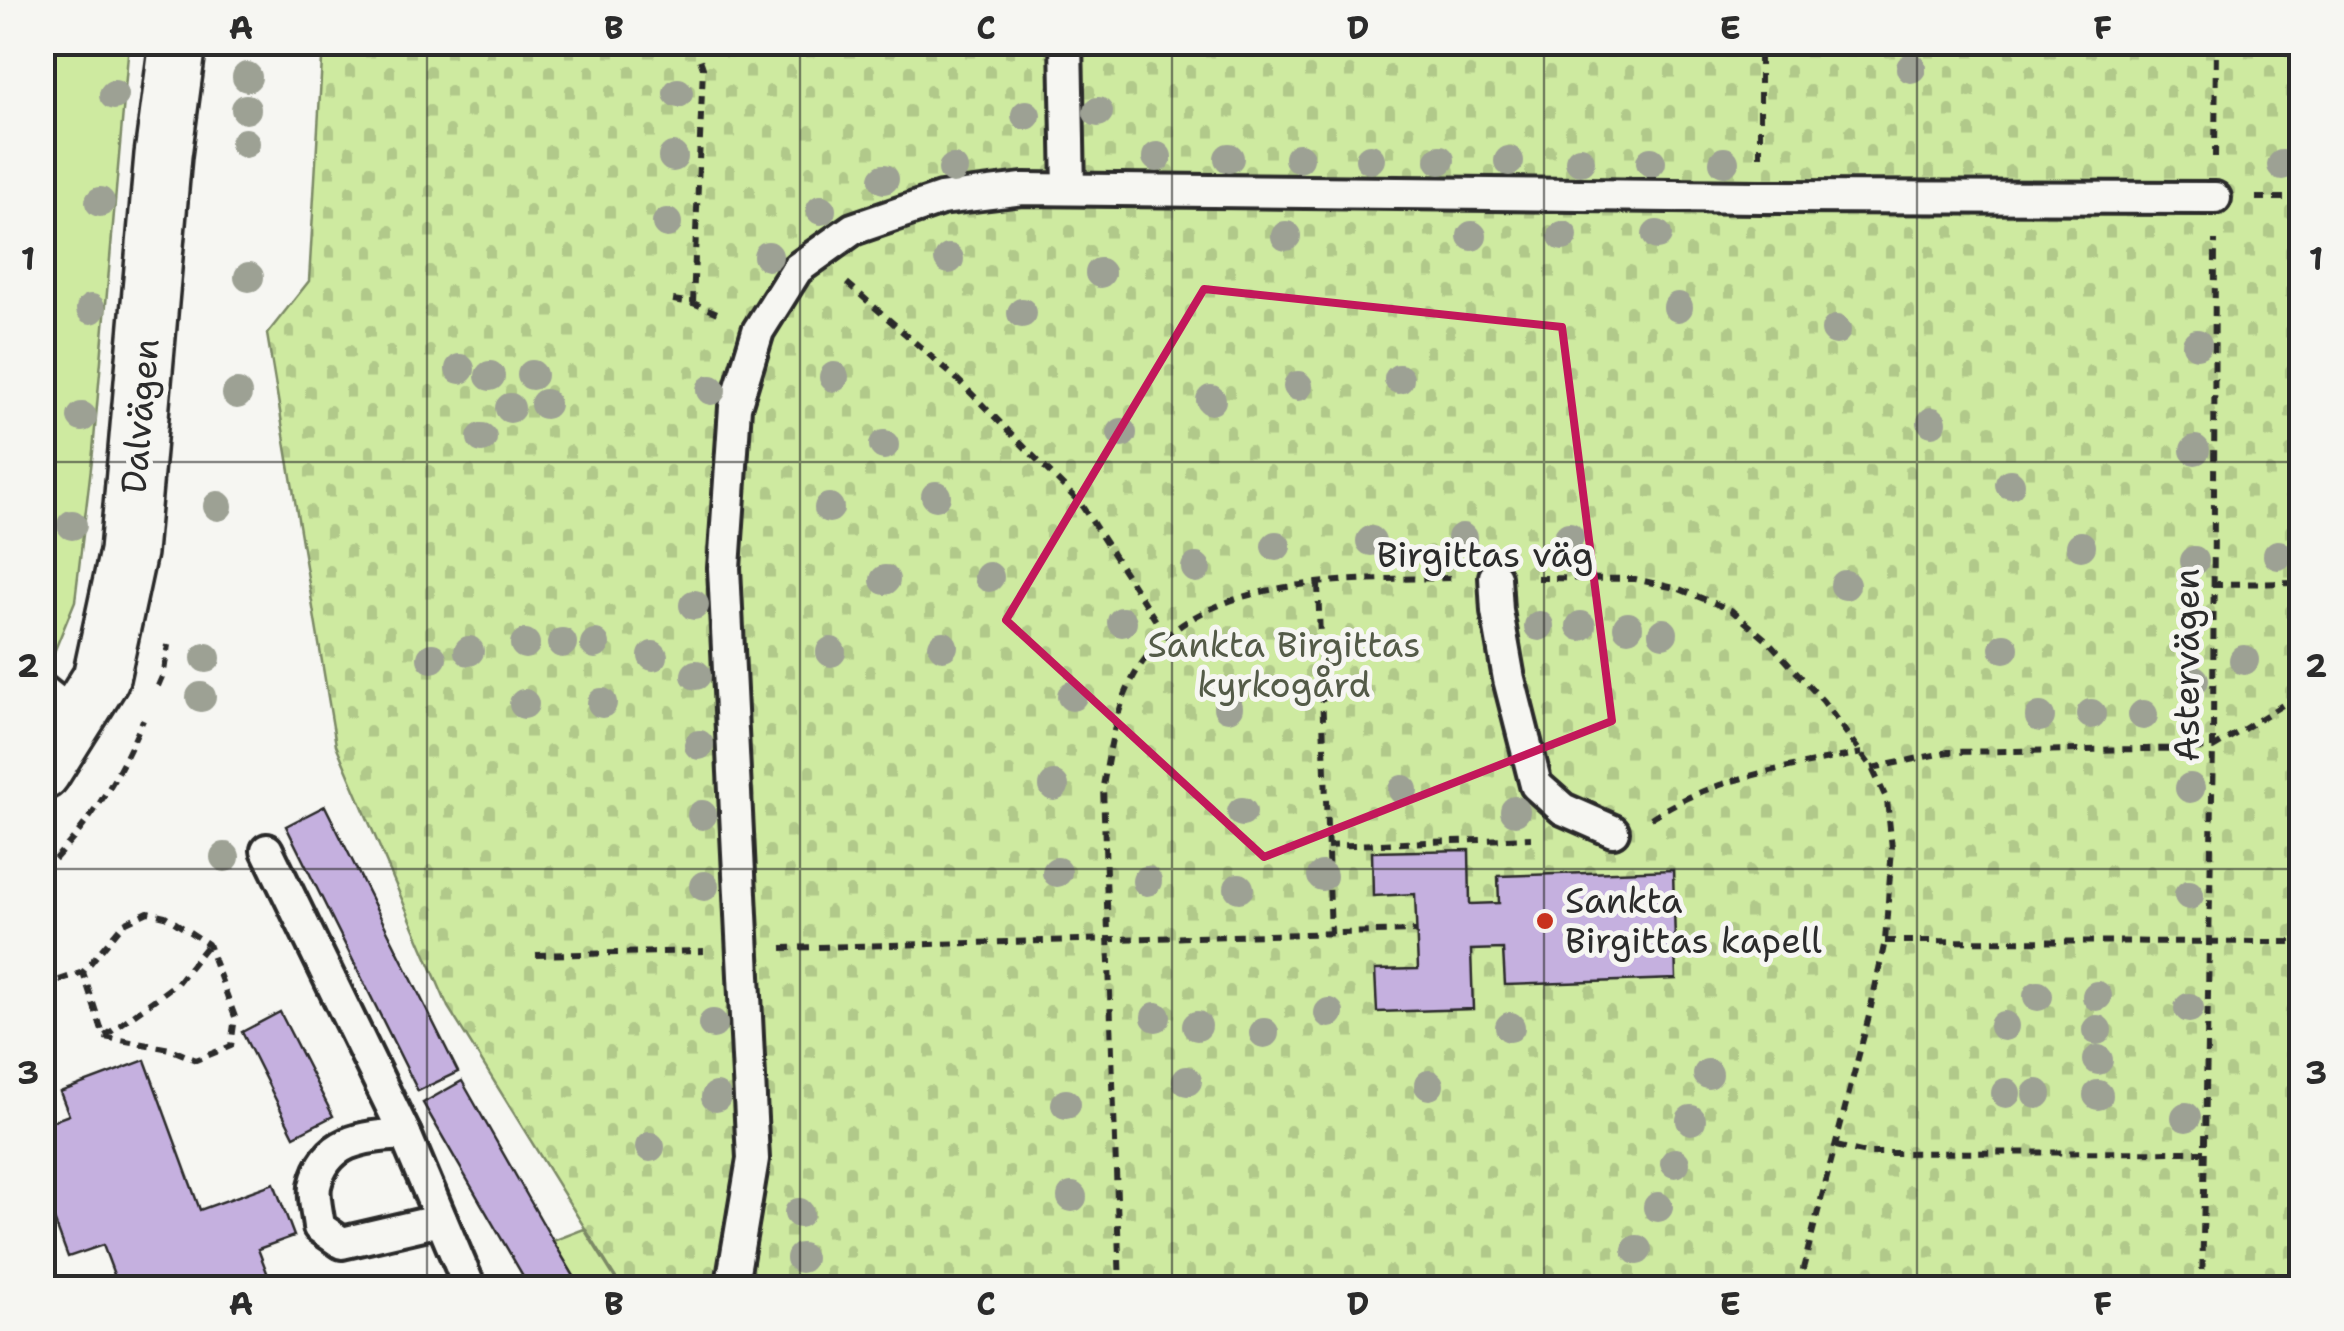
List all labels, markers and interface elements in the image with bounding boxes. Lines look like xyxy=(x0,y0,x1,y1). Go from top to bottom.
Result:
text: A xyxy=(229,6,253,49)
text: B xyxy=(604,6,624,49)
text: C xyxy=(976,6,996,49)
text: D xyxy=(1347,6,1369,49)
text: E xyxy=(1719,6,1741,49)
text: F xyxy=(2094,6,2112,49)
text: 1 xyxy=(21,237,35,280)
text: 1 xyxy=(2309,237,2323,280)
street label: Dalvägen xyxy=(109,336,170,495)
street label: Birgittas väg xyxy=(1377,531,1593,578)
street label: Astervägen xyxy=(2163,568,2210,762)
park label: Sankta Birgittas kyrkogård xyxy=(1147,621,1421,708)
text: 2 xyxy=(17,644,39,687)
text: 2 xyxy=(2305,644,2327,687)
place label: Sankta Birgittas kapell xyxy=(1565,877,1822,964)
marker: Sankta Birgittas kapell xyxy=(1534,910,1556,932)
text: 3 xyxy=(17,1051,39,1094)
text: 3 xyxy=(2305,1051,2327,1094)
text: A xyxy=(229,1282,253,1325)
text: B xyxy=(604,1282,624,1325)
text: C xyxy=(976,1282,996,1325)
text: D xyxy=(1347,1282,1369,1325)
text: E xyxy=(1719,1282,1741,1325)
text: F xyxy=(2094,1282,2112,1325)

